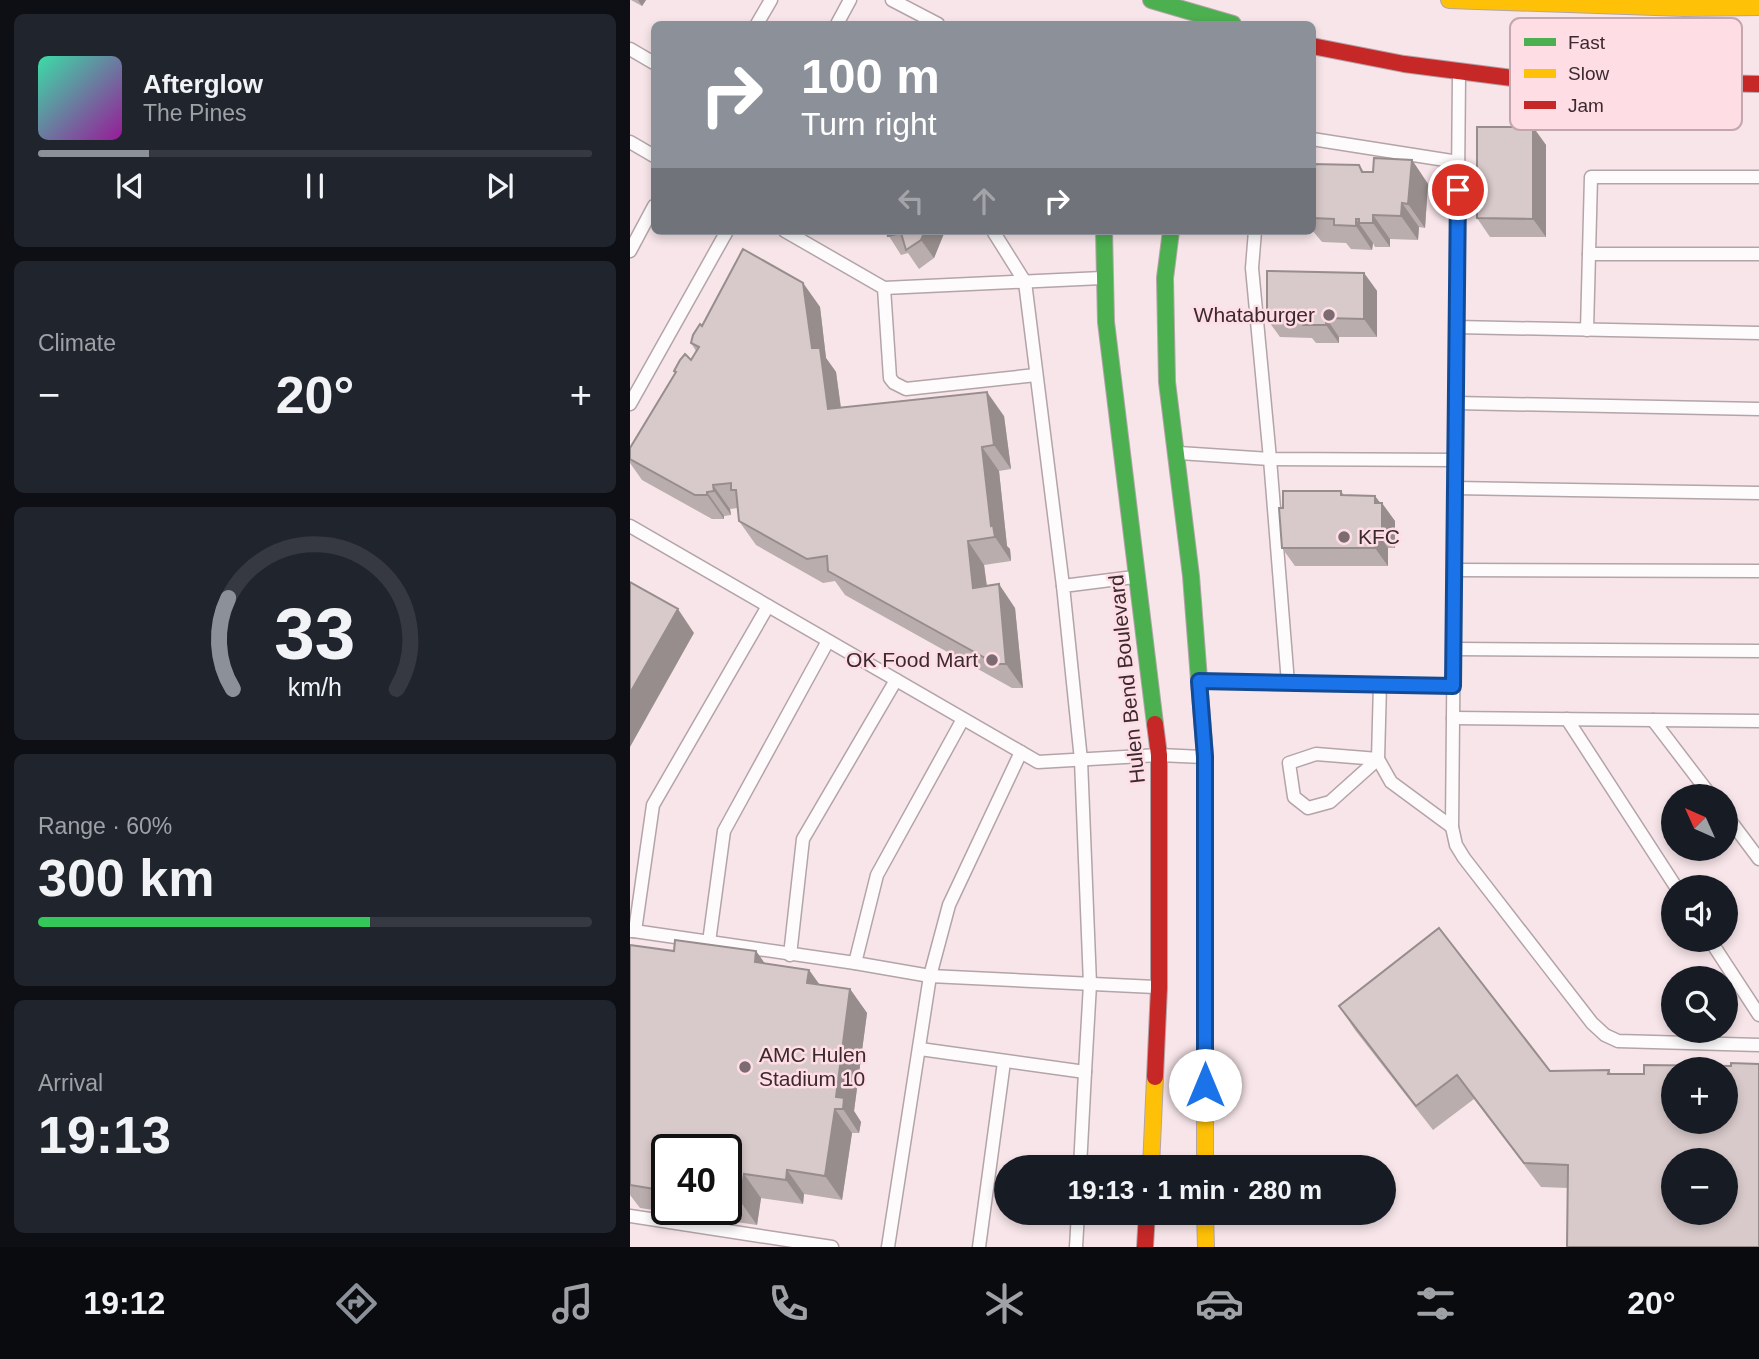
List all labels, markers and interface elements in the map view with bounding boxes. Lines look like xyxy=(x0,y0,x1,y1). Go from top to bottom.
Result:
legend xyxy=(1510,18,1742,130)
text: Fast xyxy=(1568,32,1606,53)
icon: right xyxy=(686,49,777,140)
text: 100 m xyxy=(801,49,940,103)
text: Slow xyxy=(1568,63,1609,84)
text: Afterglow xyxy=(143,69,263,99)
text: Jam xyxy=(1568,95,1604,116)
text: The Pines xyxy=(143,100,247,126)
text: Turn right xyxy=(801,106,937,142)
pin xyxy=(1428,160,1488,220)
icon: previous xyxy=(111,167,149,205)
icon: pause xyxy=(296,167,334,205)
icon: next xyxy=(481,167,519,205)
icon: arrive xyxy=(1439,171,1477,209)
icon: left xyxy=(892,182,930,220)
icon: ahead xyxy=(965,182,1003,220)
icon: right xyxy=(1038,182,1076,220)
place label: Whataburger xyxy=(1194,303,1315,326)
marker: Whataburger xyxy=(1321,307,1337,323)
text: Climate xyxy=(38,330,116,356)
text: 20° xyxy=(276,366,354,424)
text: − xyxy=(38,374,60,416)
text: + xyxy=(570,374,592,416)
place label: KFC xyxy=(1358,525,1400,548)
marker: KFC xyxy=(1336,529,1352,545)
street label: Hulen Bend Boulevard xyxy=(1104,573,1149,785)
text: 33 xyxy=(275,594,355,675)
place label: OK Food Mart xyxy=(846,648,978,671)
marker: OK Food Mart xyxy=(984,652,1000,668)
text: km/h xyxy=(288,673,342,701)
north arrow xyxy=(1661,784,1738,861)
map controls xyxy=(1661,784,1738,1225)
text: Range · 60% xyxy=(38,813,172,839)
text: 300 km xyxy=(38,849,214,907)
button: sound xyxy=(1661,875,1738,952)
button: search xyxy=(1661,966,1738,1043)
place label: AMC Hulen Stadium 10 xyxy=(759,1043,866,1090)
position arrow xyxy=(1168,1048,1242,1122)
button: + xyxy=(1661,1057,1738,1134)
marker: AMC Hulen Stadium 10 xyxy=(737,1059,753,1075)
text: Arrival xyxy=(38,1070,103,1096)
text: 19:13 xyxy=(38,1106,171,1164)
speed limit sign: 40 xyxy=(651,1134,742,1225)
button: − xyxy=(1661,1148,1738,1225)
text: 19:13 · 1 min · 280 m xyxy=(1068,1175,1322,1205)
icon: directions xyxy=(332,1279,381,1328)
icon: music xyxy=(548,1279,597,1328)
icon: phone xyxy=(764,1279,813,1328)
icon: climate xyxy=(980,1279,1029,1328)
icon: car xyxy=(1195,1279,1244,1328)
icon: filters xyxy=(1411,1279,1460,1328)
text: 19:12 xyxy=(83,1285,165,1321)
text: 20° xyxy=(1627,1285,1676,1321)

